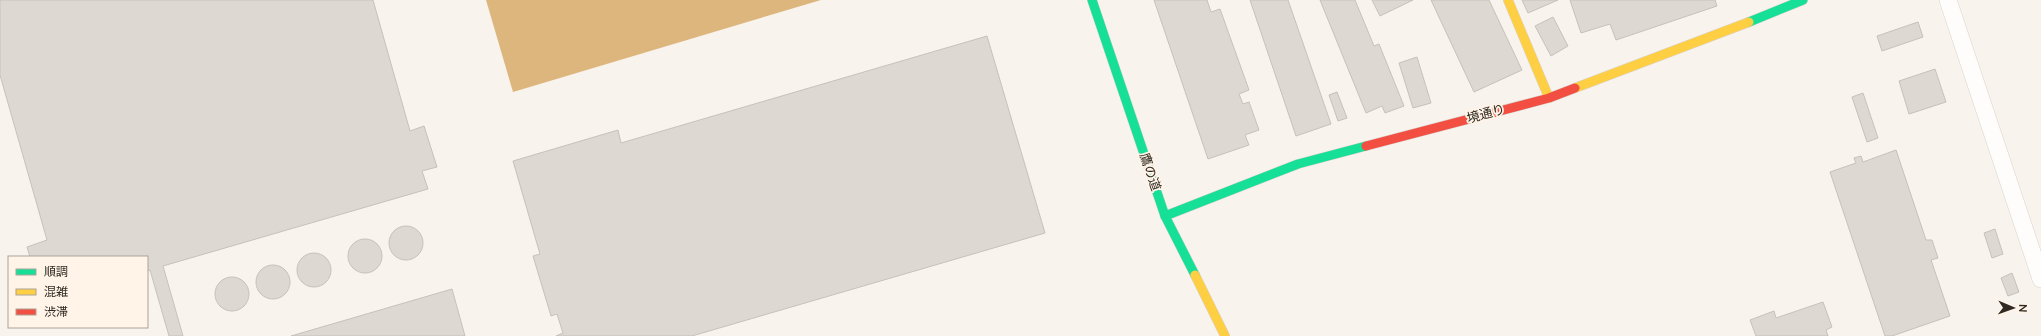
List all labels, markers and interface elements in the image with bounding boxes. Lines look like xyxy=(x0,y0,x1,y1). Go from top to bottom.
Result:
street label: 境通り xyxy=(1465,100,1507,128)
street label: 鷹の道 xyxy=(1135,151,1165,193)
legend xyxy=(8,256,148,328)
text: 順調 xyxy=(44,264,68,280)
text: 混雑 xyxy=(44,284,68,300)
north arrow xyxy=(1993,288,2033,328)
text: 渋滞 xyxy=(44,304,68,320)
text: N xyxy=(2015,304,2030,313)

